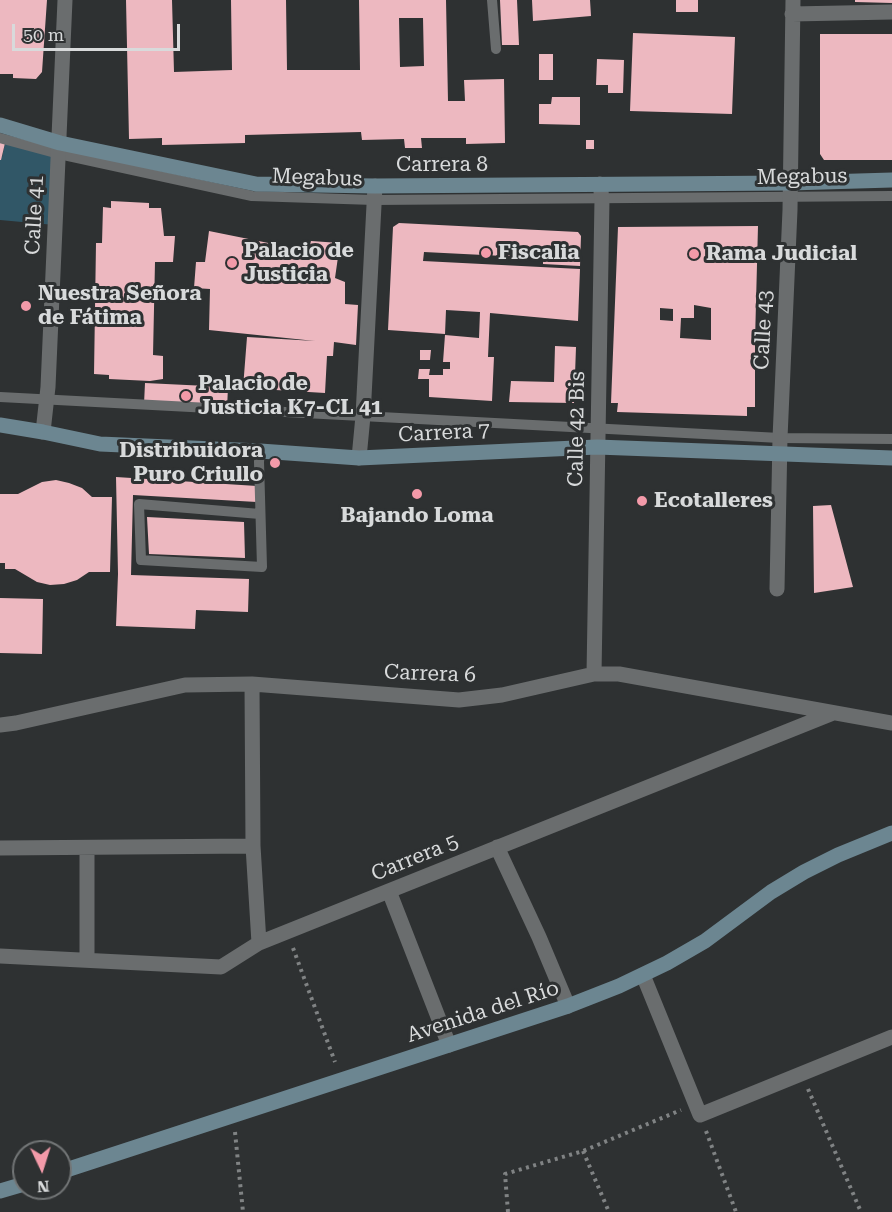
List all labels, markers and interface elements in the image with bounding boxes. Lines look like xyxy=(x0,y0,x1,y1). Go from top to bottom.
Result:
scale bar xyxy=(15,12,183,50)
text: 50 m xyxy=(23,24,64,45)
street label: Carrera 8 xyxy=(396,152,488,178)
street label: Megabus xyxy=(271,164,363,192)
street label: Megabus xyxy=(756,164,848,190)
street label: Calle 41 xyxy=(20,175,50,255)
place label: Palacio de Justicia xyxy=(244,238,354,288)
place label: Fiscalia xyxy=(498,240,580,266)
place label: Rama Judicial xyxy=(706,241,857,267)
marker: Fiscalia xyxy=(479,246,493,260)
marker: Rama Judicial xyxy=(687,247,701,261)
marker: Palacio de Justicia xyxy=(225,256,239,270)
place label: Nuestra Señora de Fátima xyxy=(38,281,202,331)
street label: Calle 43 xyxy=(749,290,779,370)
marker: Nuestra Señora de Fátima xyxy=(19,299,33,313)
place label: Palacio de Justicia K7-CL 41 xyxy=(198,371,383,421)
street label: Calle 42 Bis xyxy=(563,371,591,487)
marker: Palacio de Justicia K7-CL 41 xyxy=(179,389,193,403)
street label: Carrera 7 xyxy=(397,418,491,448)
place label: Distribuidora Puro Criullo xyxy=(119,438,263,488)
marker: Distribuidora Puro Criullo xyxy=(268,456,282,470)
marker: Bajando Loma xyxy=(410,487,424,501)
place label: Ecotalleres xyxy=(654,488,773,514)
marker: Ecotalleres xyxy=(635,494,649,508)
place label: Bajando Loma xyxy=(341,503,493,529)
street label: Carrera 6 xyxy=(384,660,476,688)
street label: Carrera 5 xyxy=(368,829,462,887)
street label: Avenida del Río xyxy=(404,976,562,1048)
north arrow xyxy=(12,1140,72,1200)
text: N xyxy=(36,1177,50,1196)

